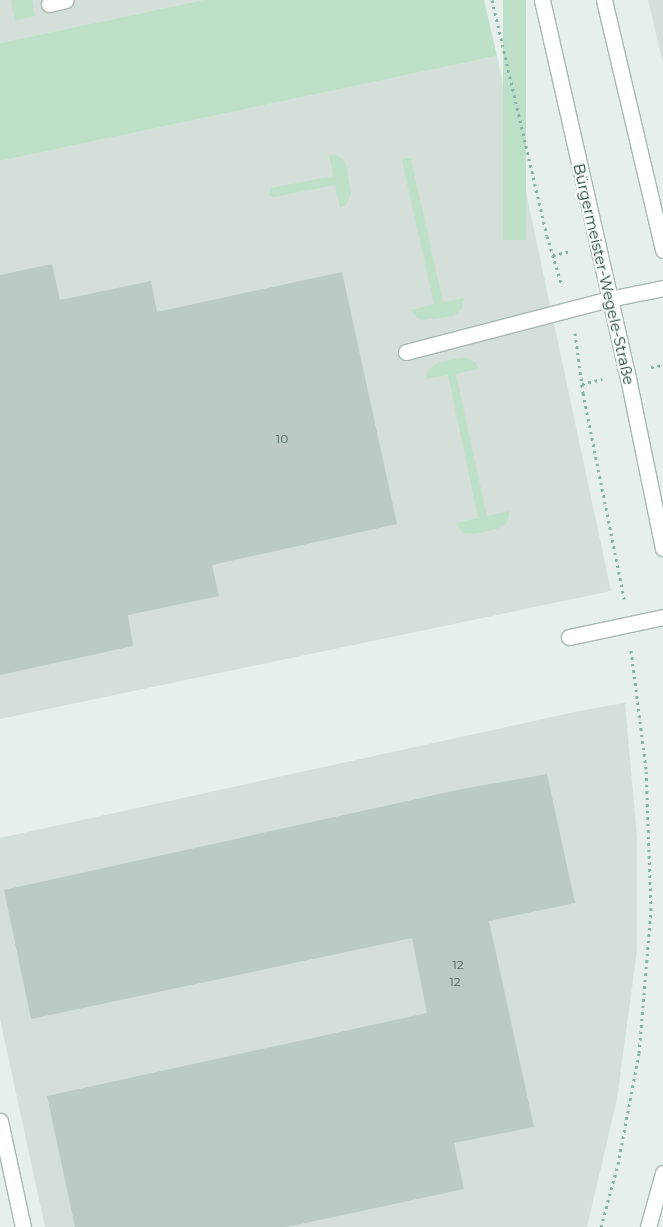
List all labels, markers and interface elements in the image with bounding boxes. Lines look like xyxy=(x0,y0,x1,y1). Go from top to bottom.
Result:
street label: Bürgermeister-Wegele-Straße xyxy=(570,162,638,386)
house number: 10 xyxy=(276,432,288,446)
house number: 12 xyxy=(452,958,464,972)
house number: 12 xyxy=(449,975,461,989)

